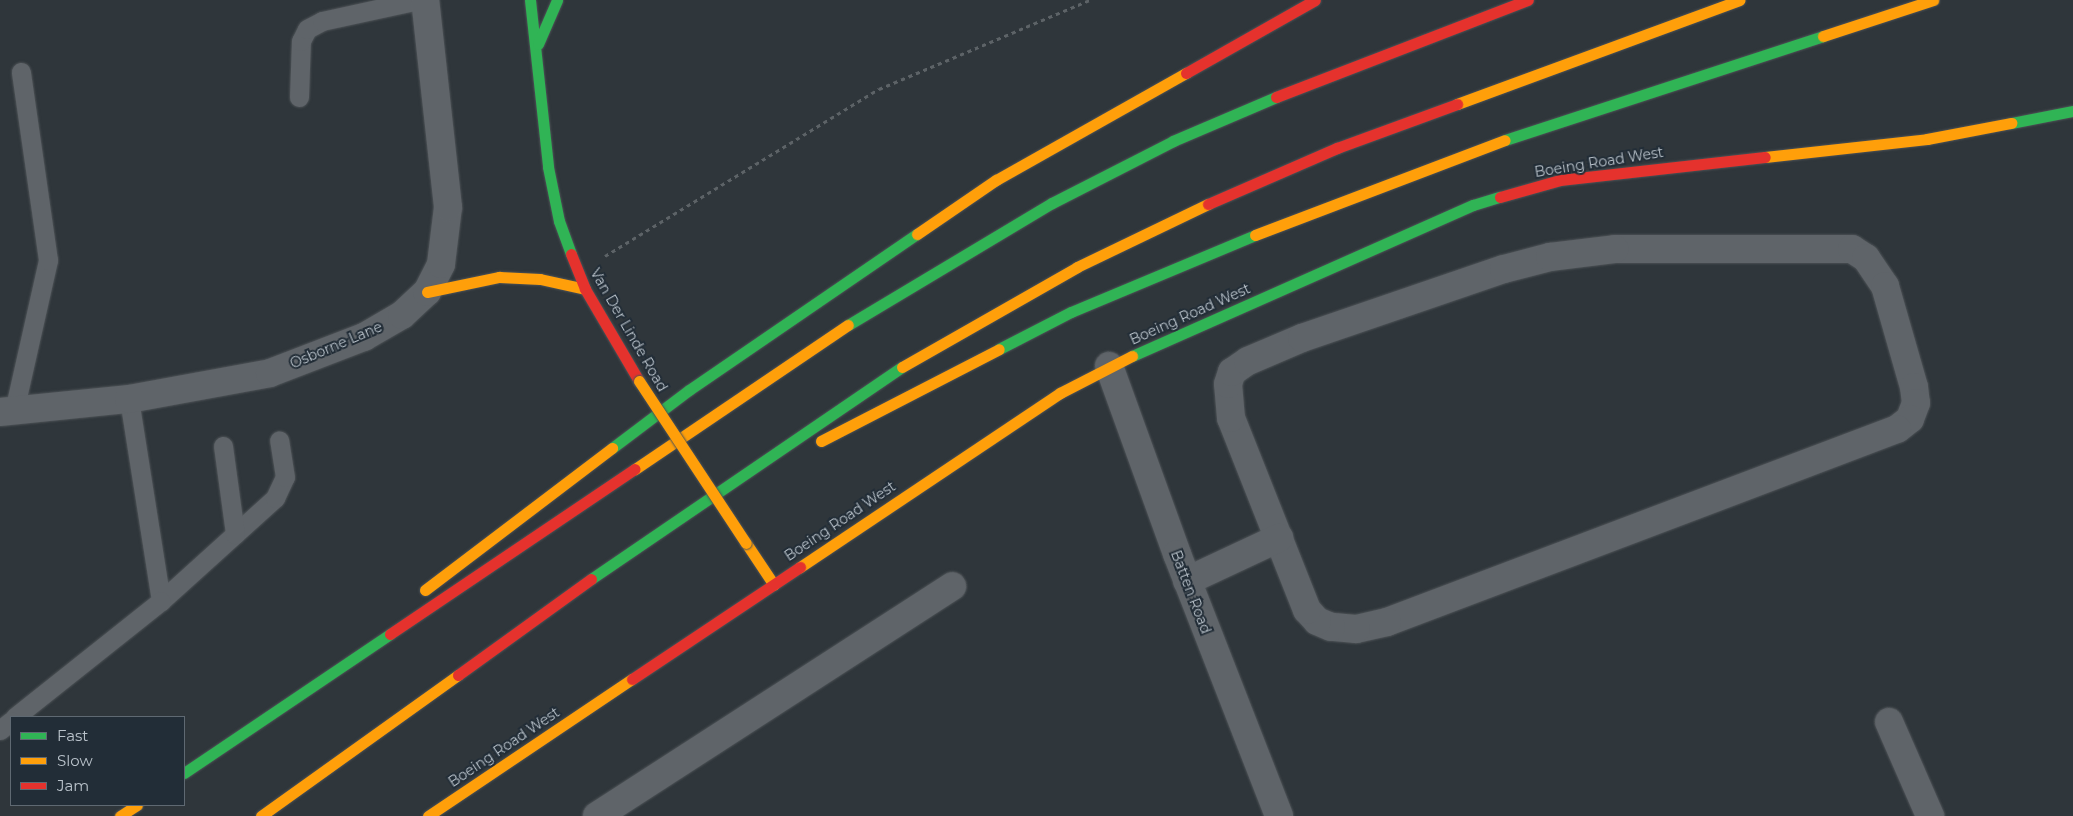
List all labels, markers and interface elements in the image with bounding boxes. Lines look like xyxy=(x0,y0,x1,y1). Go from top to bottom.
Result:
street label: Boeing Road West xyxy=(1533,144,1665,180)
street label: Van Der Linde Road xyxy=(587,265,671,395)
street label: Boeing Road West xyxy=(1127,280,1253,348)
street label: Osborne Lane xyxy=(287,318,385,372)
street label: Boeing Road West xyxy=(781,478,899,564)
street label: Batten Road xyxy=(1167,548,1215,636)
street label: Boeing Road West xyxy=(445,704,563,790)
legend xyxy=(10,716,185,806)
text: Fast xyxy=(57,726,88,745)
text: Slow xyxy=(57,751,93,770)
text: Jam xyxy=(57,776,89,795)

